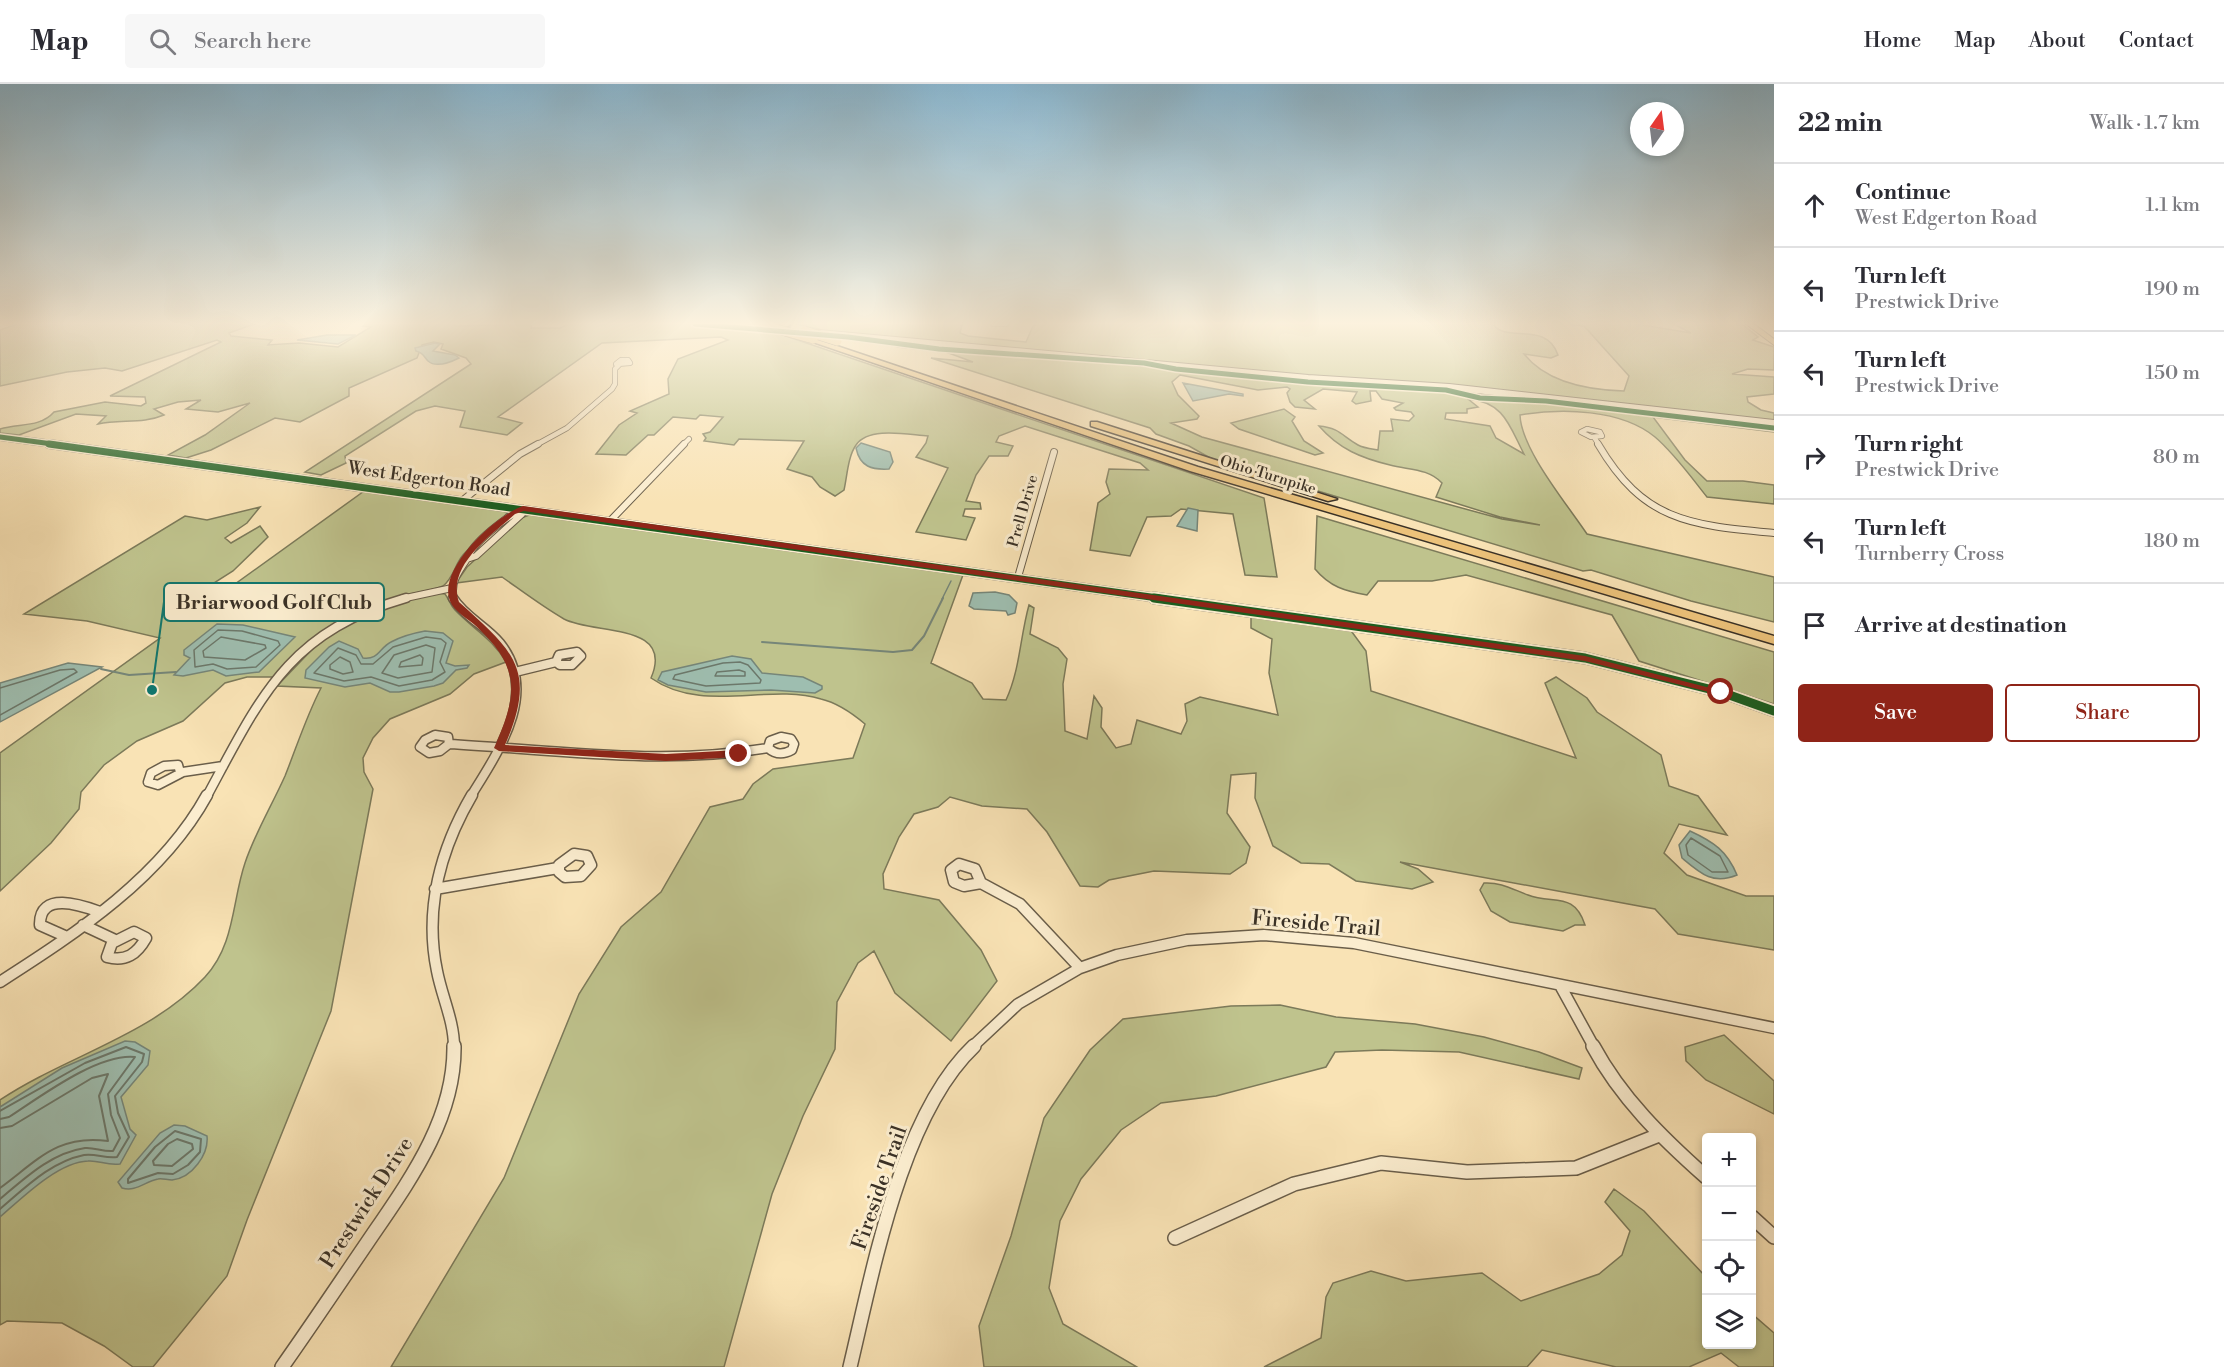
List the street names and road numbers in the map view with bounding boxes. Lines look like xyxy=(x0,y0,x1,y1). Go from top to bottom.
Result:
street label: Ohio Turnpike xyxy=(1218,451,1318,499)
street label: West Edgerton Road xyxy=(345,456,513,502)
street label: Prell Drive xyxy=(1004,473,1042,549)
street label: Fireside Trail xyxy=(1250,905,1382,943)
street label: Fireside Trail xyxy=(847,1122,913,1254)
street label: Prestwick Drive xyxy=(315,1132,419,1274)

